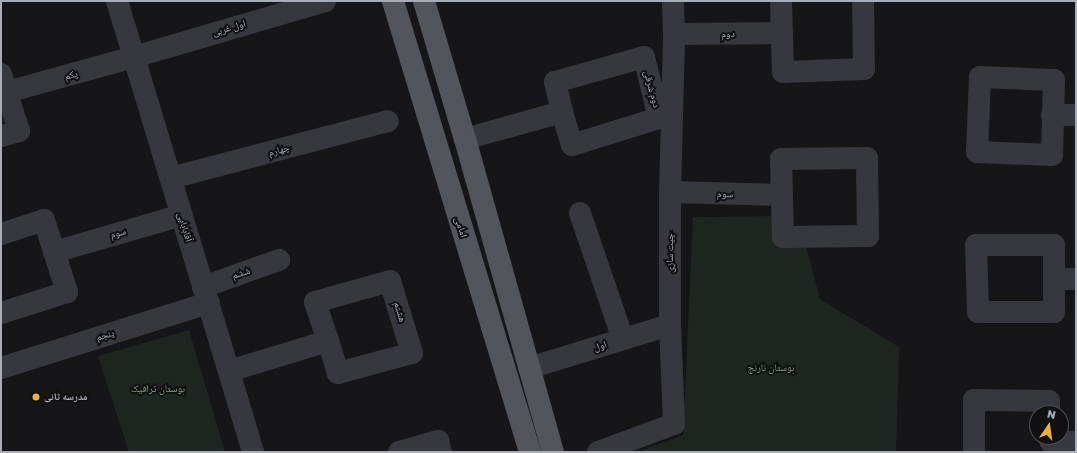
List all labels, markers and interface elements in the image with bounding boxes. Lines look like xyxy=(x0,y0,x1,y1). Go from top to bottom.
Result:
street label: اول غربی xyxy=(211,18,247,38)
street label: دوم xyxy=(721,28,735,40)
street label: یکم xyxy=(63,67,79,83)
street label: دوم شرقی xyxy=(641,69,663,109)
street label: چهارم xyxy=(267,141,291,159)
street label: سوم xyxy=(717,188,733,200)
street label: آقابابایی xyxy=(175,211,195,243)
street label: امامی xyxy=(452,215,470,239)
street label: سوم xyxy=(109,225,127,241)
street label: چیت سازی xyxy=(664,233,676,273)
street label: ششم xyxy=(230,264,252,282)
street label: هشتم xyxy=(391,300,409,324)
street label: پنجم xyxy=(95,327,115,343)
street label: اول xyxy=(592,338,608,354)
park label: بوستان نارنج xyxy=(747,362,795,374)
park label: بوستان ترافیک xyxy=(131,383,185,395)
place label: مدرسه ثانی xyxy=(44,391,87,403)
marker: مدرسه ثانی xyxy=(31,392,41,402)
north arrow xyxy=(1029,405,1069,445)
text: N xyxy=(1046,407,1057,421)

